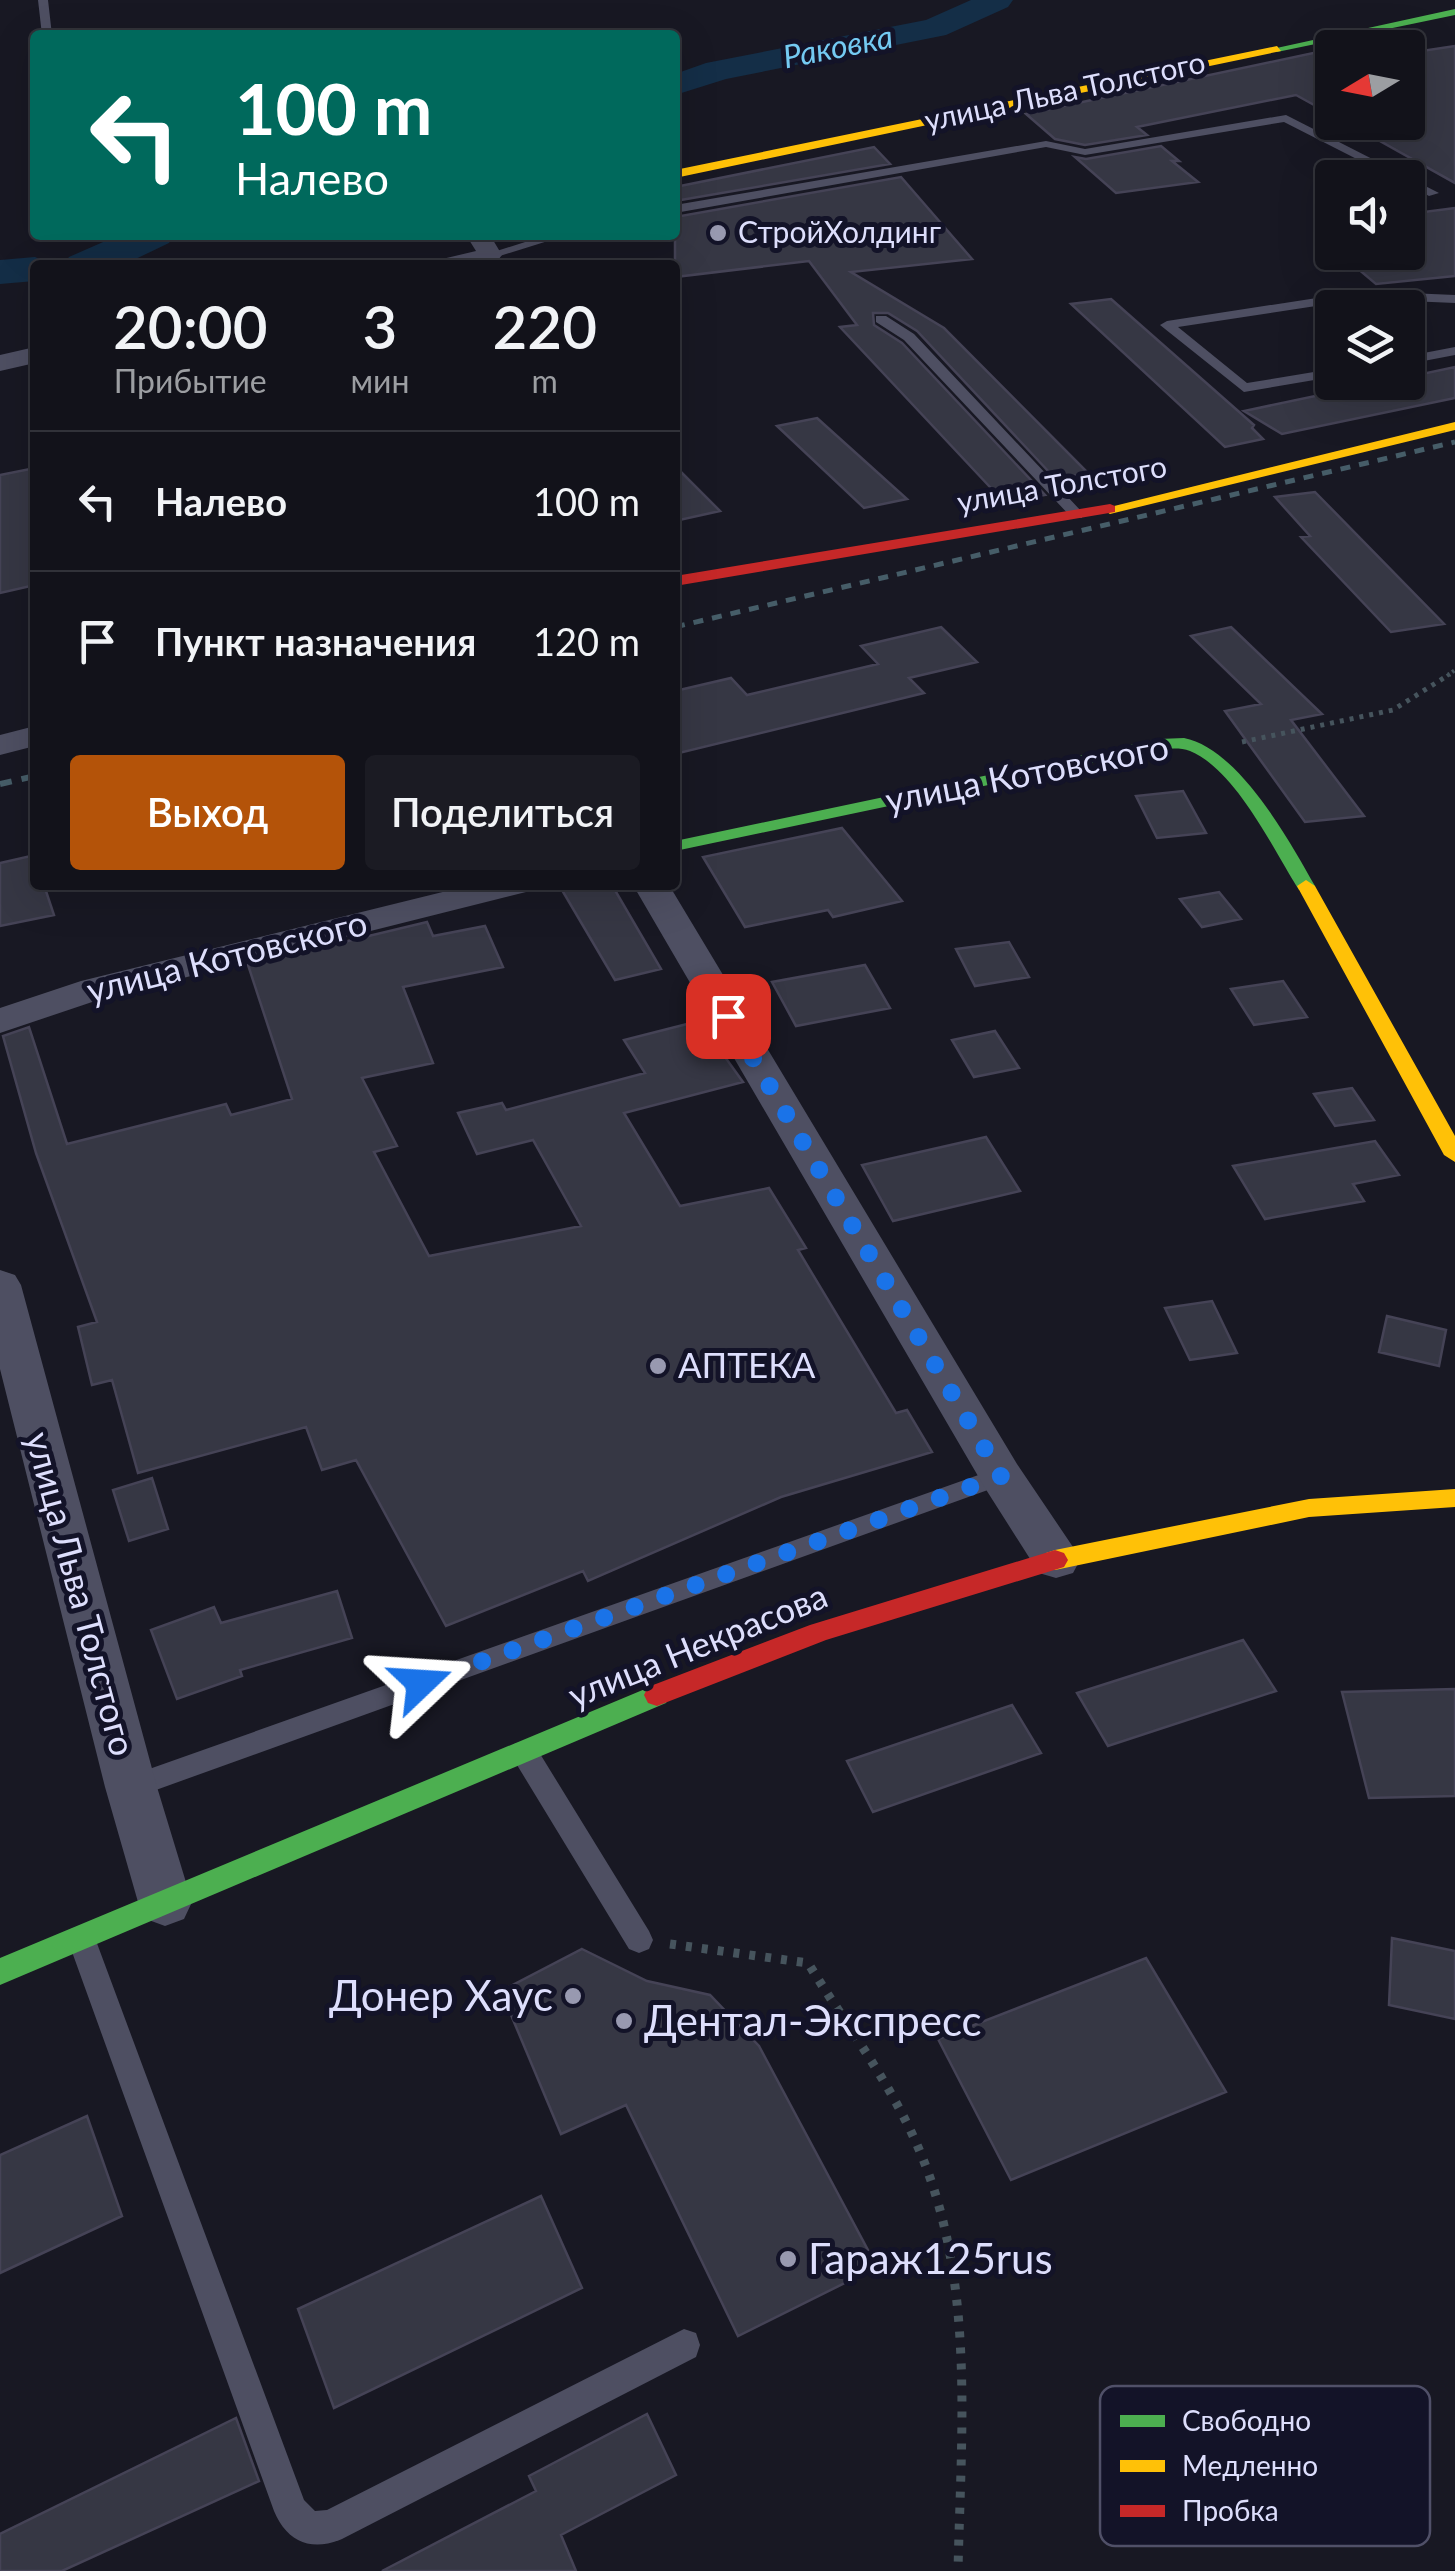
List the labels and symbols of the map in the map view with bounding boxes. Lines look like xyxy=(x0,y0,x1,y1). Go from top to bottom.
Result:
water label: Раковка xyxy=(780,16,896,75)
north arrow xyxy=(1315,30,1425,140)
street label: улица Льва Толстого xyxy=(921,43,1208,137)
place label: СтройХолдинг xyxy=(738,213,941,249)
marker: СтройХолдинг xyxy=(707,222,729,244)
street label: улица Толстого xyxy=(954,447,1169,519)
street label: улица Котовского xyxy=(882,724,1172,820)
street label: улица Котовского xyxy=(82,900,371,1010)
pin xyxy=(686,974,771,1059)
place label: АПТЕКА xyxy=(678,1343,816,1385)
marker: АПТЕКА xyxy=(647,1355,669,1377)
street label: улица Льва Толстого xyxy=(19,1427,145,1760)
street label: улица Некрасова xyxy=(562,1573,833,1715)
position arrow xyxy=(369,1631,473,1735)
place label: Донер Хаус xyxy=(329,1970,553,2020)
marker: Донер Хаус xyxy=(562,1985,584,2007)
place label: Дентал-Экспресс xyxy=(644,1995,982,2045)
marker: Дентал-Экспресс xyxy=(613,2010,635,2032)
place label: Гараж125rus xyxy=(808,2233,1053,2283)
marker: Гараж125rus xyxy=(777,2248,799,2270)
legend xyxy=(1100,2386,1430,2546)
text: Свободно xyxy=(1182,2403,1311,2437)
text: Медленно xyxy=(1182,2448,1318,2482)
text: Пробка xyxy=(1182,2493,1279,2527)

